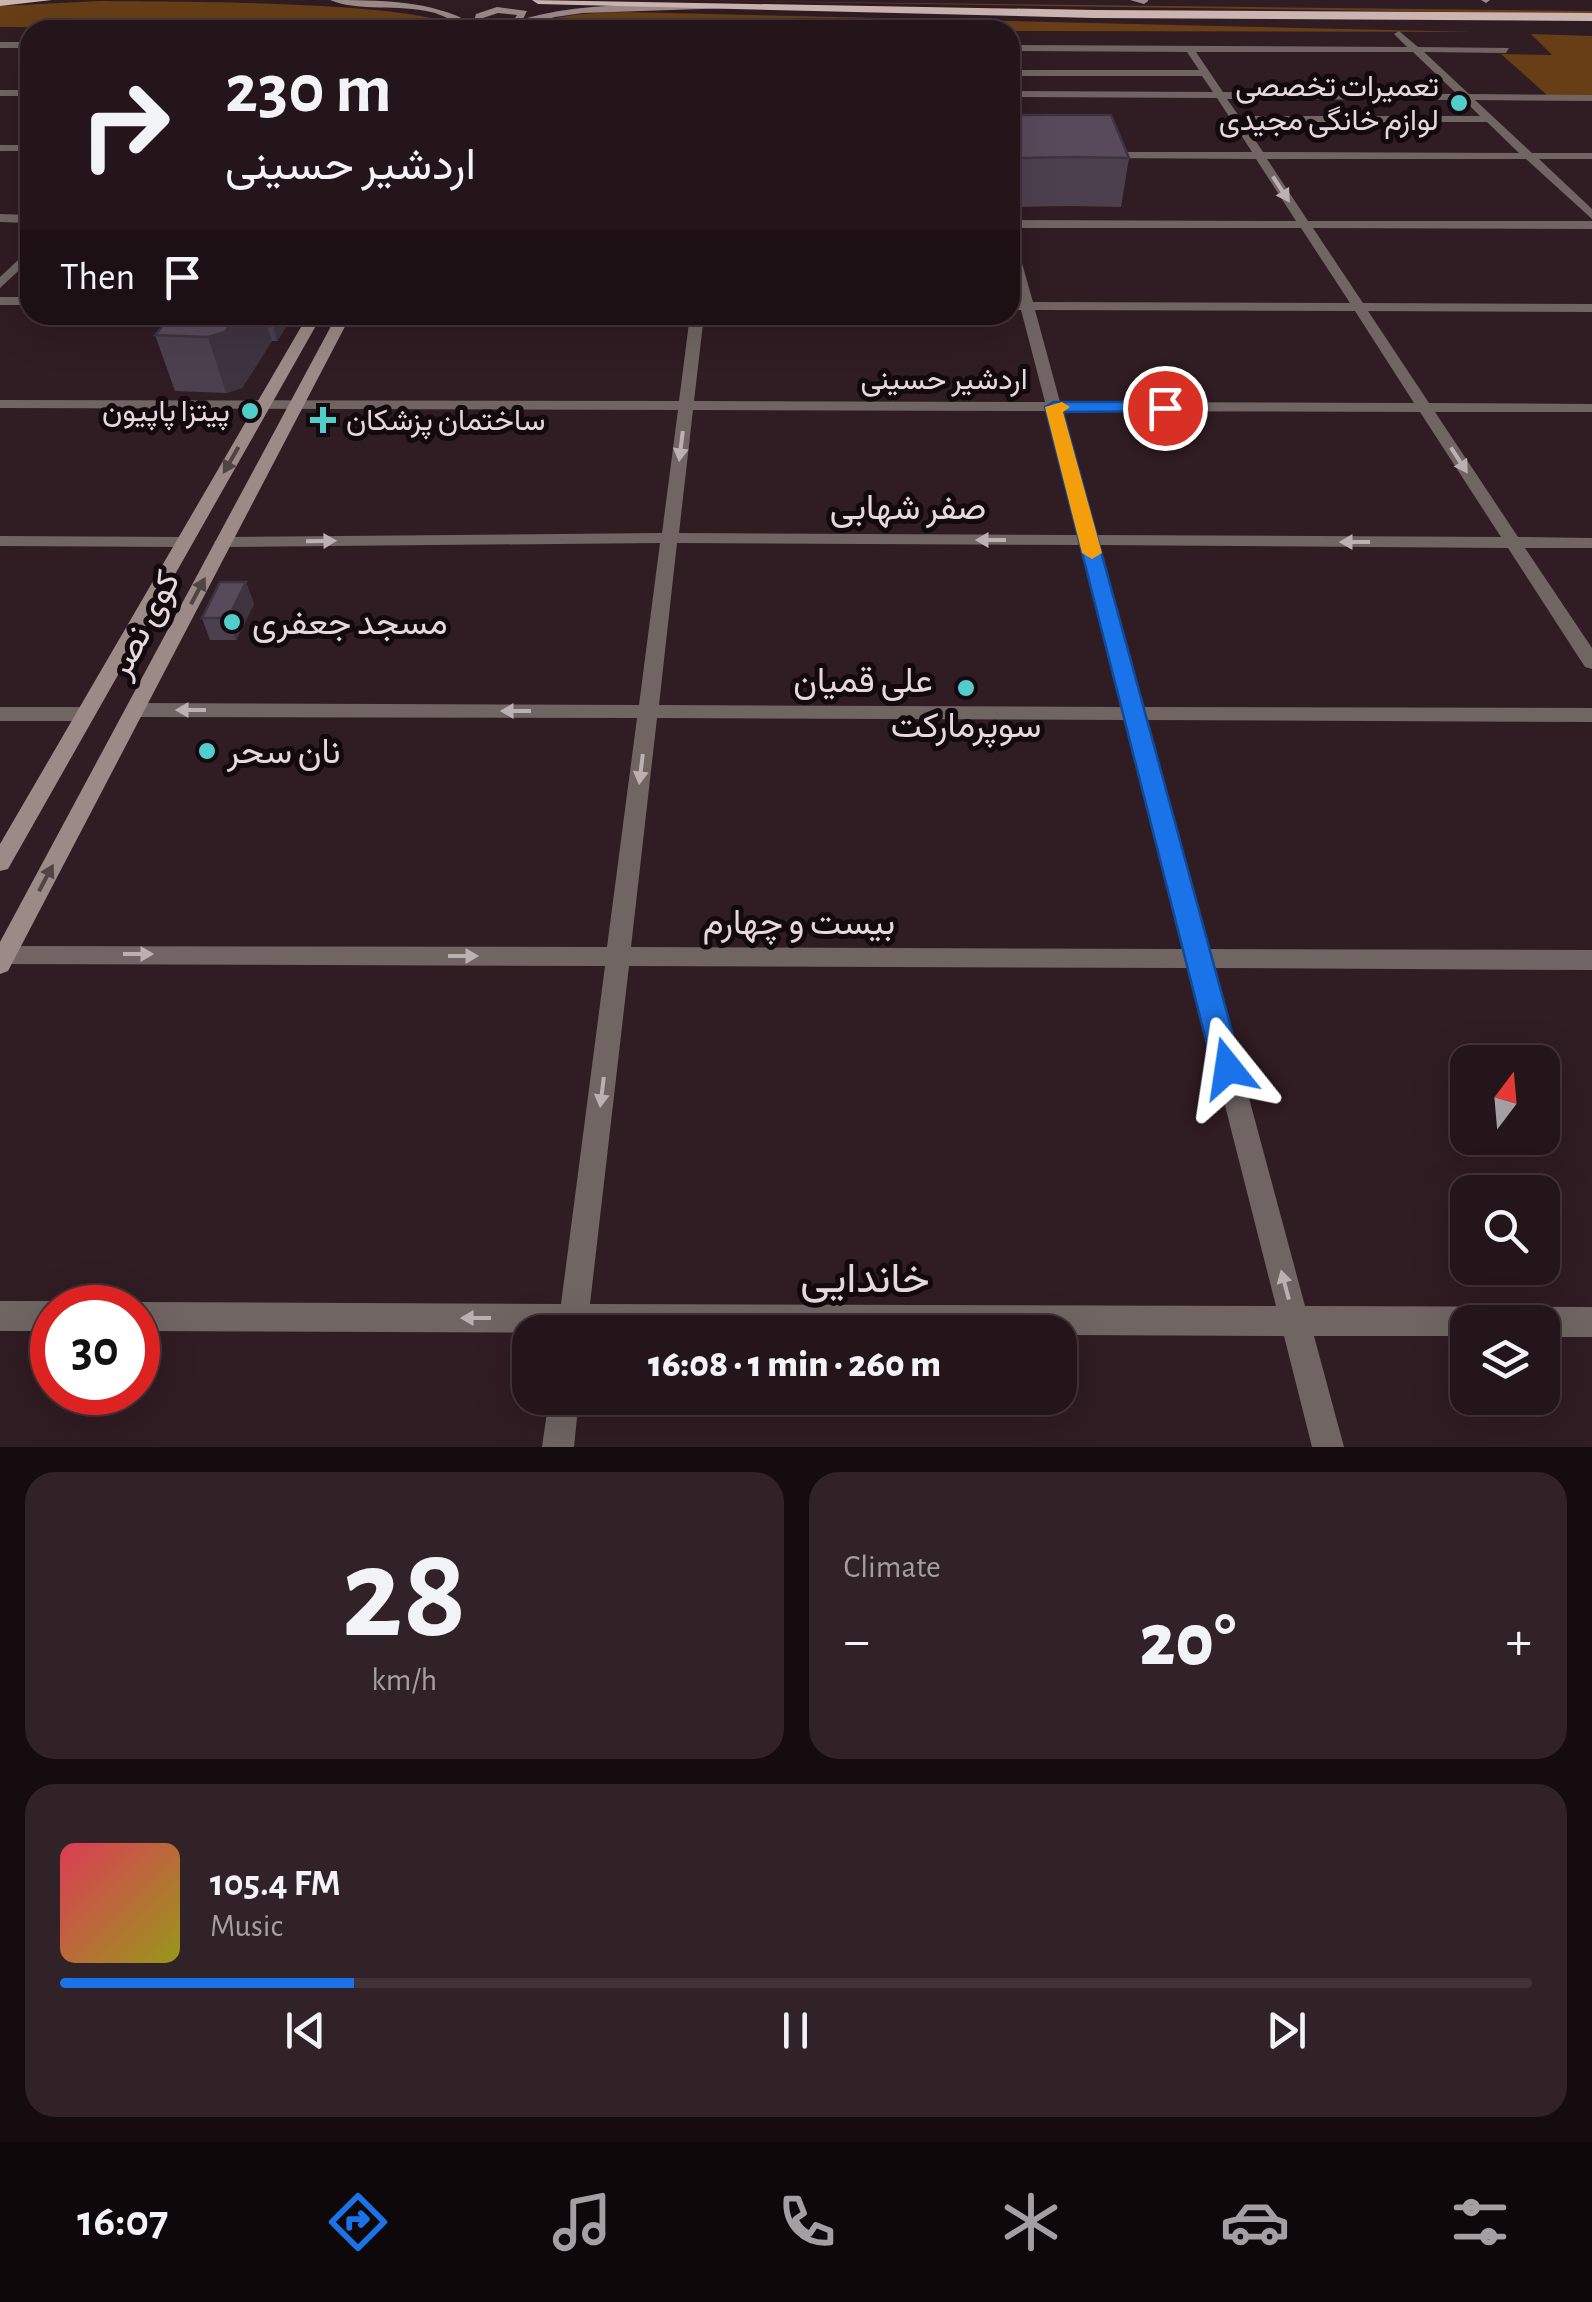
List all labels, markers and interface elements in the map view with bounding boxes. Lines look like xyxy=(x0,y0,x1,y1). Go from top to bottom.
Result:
text: 230 m xyxy=(225,55,392,125)
icon: right xyxy=(60,60,190,190)
place label: تعمیرات تخصصی لوازم خانگی مجیدی xyxy=(1219,72,1439,139)
marker: تعمیرات تخصصی لوازم خانگی مجیدی xyxy=(1448,92,1470,114)
text: اردشیر حسینی xyxy=(225,143,476,188)
one-way arrow xyxy=(1271,175,1290,202)
icon: arrive xyxy=(155,250,210,305)
text: Then xyxy=(60,259,135,297)
street label: اردشیر حسینی xyxy=(860,365,1028,397)
pin xyxy=(1123,366,1208,451)
icon: arrive xyxy=(1138,381,1193,436)
place label: پیتزا پاپیون xyxy=(102,397,230,431)
marker: پیتزا پاپیون xyxy=(239,400,261,422)
place label: ساختمان پزشکان xyxy=(346,406,545,440)
marker: ساختمان پزشکان xyxy=(310,407,336,433)
one-way arrow xyxy=(673,431,689,463)
one-way arrow xyxy=(223,446,240,474)
one-way arrow xyxy=(1450,447,1468,474)
street label: صفر شهابی xyxy=(830,491,986,529)
one-way arrow xyxy=(975,532,1007,548)
one-way arrow xyxy=(305,533,337,549)
one-way arrow xyxy=(1338,534,1370,550)
street label: کوی نصر xyxy=(101,566,189,686)
one-way arrow xyxy=(189,576,206,605)
place label: مسجد جعفری xyxy=(252,606,448,644)
marker: مسجد جعفری xyxy=(221,611,243,633)
street label: علی قمیان xyxy=(793,664,933,701)
marker: سوپرمارکت xyxy=(955,677,977,699)
one-way arrow xyxy=(174,702,206,718)
one-way arrow xyxy=(499,703,531,719)
place label: سوپرمارکت xyxy=(891,709,1041,749)
place label: نان سحر xyxy=(226,735,341,773)
marker: نان سحر xyxy=(196,740,218,762)
one-way arrow xyxy=(633,754,649,785)
one-way arrow xyxy=(37,863,54,892)
street label: بیست و چهارم xyxy=(703,906,895,946)
one-way arrow xyxy=(122,947,154,963)
one-way arrow xyxy=(447,948,479,964)
position arrow xyxy=(1176,1016,1280,1120)
north arrow xyxy=(1450,1045,1560,1155)
map controls xyxy=(1450,1045,1560,1415)
one-way arrow xyxy=(593,1076,609,1108)
button: search xyxy=(1450,1175,1560,1285)
street label: خاندایی xyxy=(800,1258,930,1303)
one-way arrow xyxy=(1277,1269,1293,1300)
speed limit sign: 30 xyxy=(30,1285,160,1415)
button: layers xyxy=(1450,1305,1560,1415)
one-way arrow xyxy=(460,1310,492,1326)
text: 16:08 · 1 min · 260 m xyxy=(648,1346,941,1384)
text: 28 xyxy=(342,1531,467,1661)
text: Climate xyxy=(844,1551,941,1583)
text: 20° xyxy=(1139,1604,1236,1679)
text: − xyxy=(844,1614,870,1669)
text: + xyxy=(1506,1614,1532,1669)
text: km/h xyxy=(371,1664,437,1696)
text: 105.4 FM xyxy=(210,1865,341,1903)
text: Music xyxy=(210,1910,283,1942)
icon: previous xyxy=(278,2003,333,2058)
icon: pause xyxy=(768,2003,823,2058)
icon: next xyxy=(1259,2003,1314,2058)
icon: directions xyxy=(323,2187,393,2257)
icon: music xyxy=(547,2187,617,2257)
icon: phone xyxy=(772,2187,842,2257)
icon: climate xyxy=(996,2187,1066,2257)
icon: car xyxy=(1220,2187,1290,2257)
icon: filters xyxy=(1445,2187,1515,2257)
text: 16:07 xyxy=(77,2199,168,2244)

